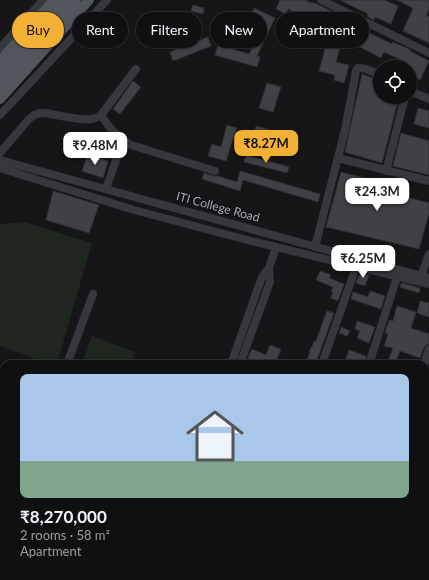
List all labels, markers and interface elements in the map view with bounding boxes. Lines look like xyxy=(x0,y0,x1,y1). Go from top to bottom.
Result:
chip: Buy xyxy=(12,12,64,48)
chip: Rent xyxy=(72,12,128,48)
chip: Filters xyxy=(136,12,202,48)
chip: New xyxy=(210,12,267,48)
chip: Apartment xyxy=(275,12,369,48)
map controls xyxy=(373,60,417,104)
button: locate xyxy=(373,60,417,104)
pin: ₹8.27M xyxy=(233,130,299,164)
pin: ₹9.48M xyxy=(62,132,128,166)
text: ₹8.27M xyxy=(243,135,289,151)
text: ₹9.48M xyxy=(72,137,118,153)
pin: ₹24.3M xyxy=(344,178,410,212)
text: ₹24.3M xyxy=(354,183,400,199)
street label: ITI College Road xyxy=(175,188,261,225)
pin: ₹6.25M xyxy=(330,245,396,279)
text: ₹6.25M xyxy=(340,250,386,266)
icon: home xyxy=(179,400,251,472)
text: ₹8,270,000 xyxy=(20,506,107,527)
text: 2 rooms · 58 m² xyxy=(20,527,110,543)
text: Apartment xyxy=(20,543,81,559)

